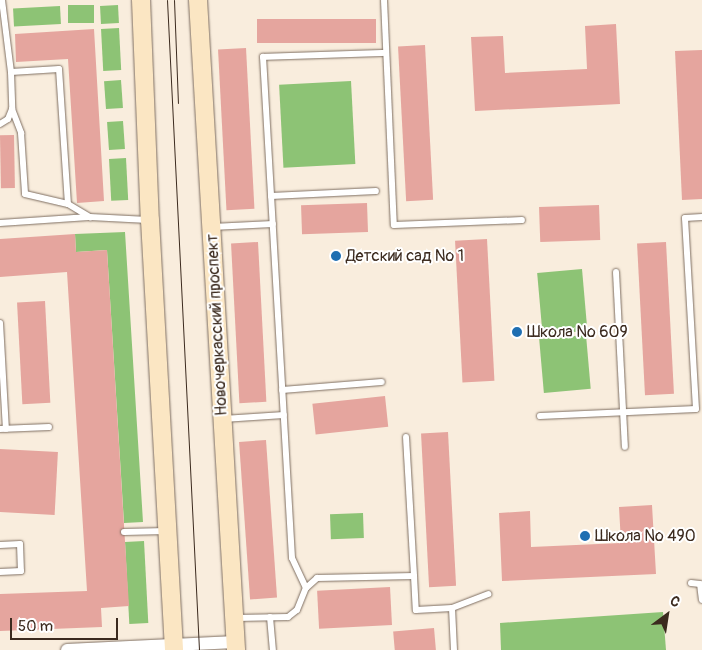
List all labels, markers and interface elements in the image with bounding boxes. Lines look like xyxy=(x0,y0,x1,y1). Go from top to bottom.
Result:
street label: Новочеркасский проспект xyxy=(203,234,231,416)
place label: Детский сад № 1 xyxy=(346,246,464,266)
marker: Детский сад № 1 xyxy=(330,250,342,262)
place label: Школа № 609 xyxy=(527,322,628,342)
marker: Школа № 609 xyxy=(511,326,523,338)
place label: Школа № 490 xyxy=(595,526,696,546)
marker: Школа № 490 xyxy=(579,530,591,542)
north arrow xyxy=(642,590,692,640)
text: С xyxy=(667,592,683,611)
scale bar xyxy=(12,608,120,640)
text: 50 m xyxy=(18,617,53,636)

